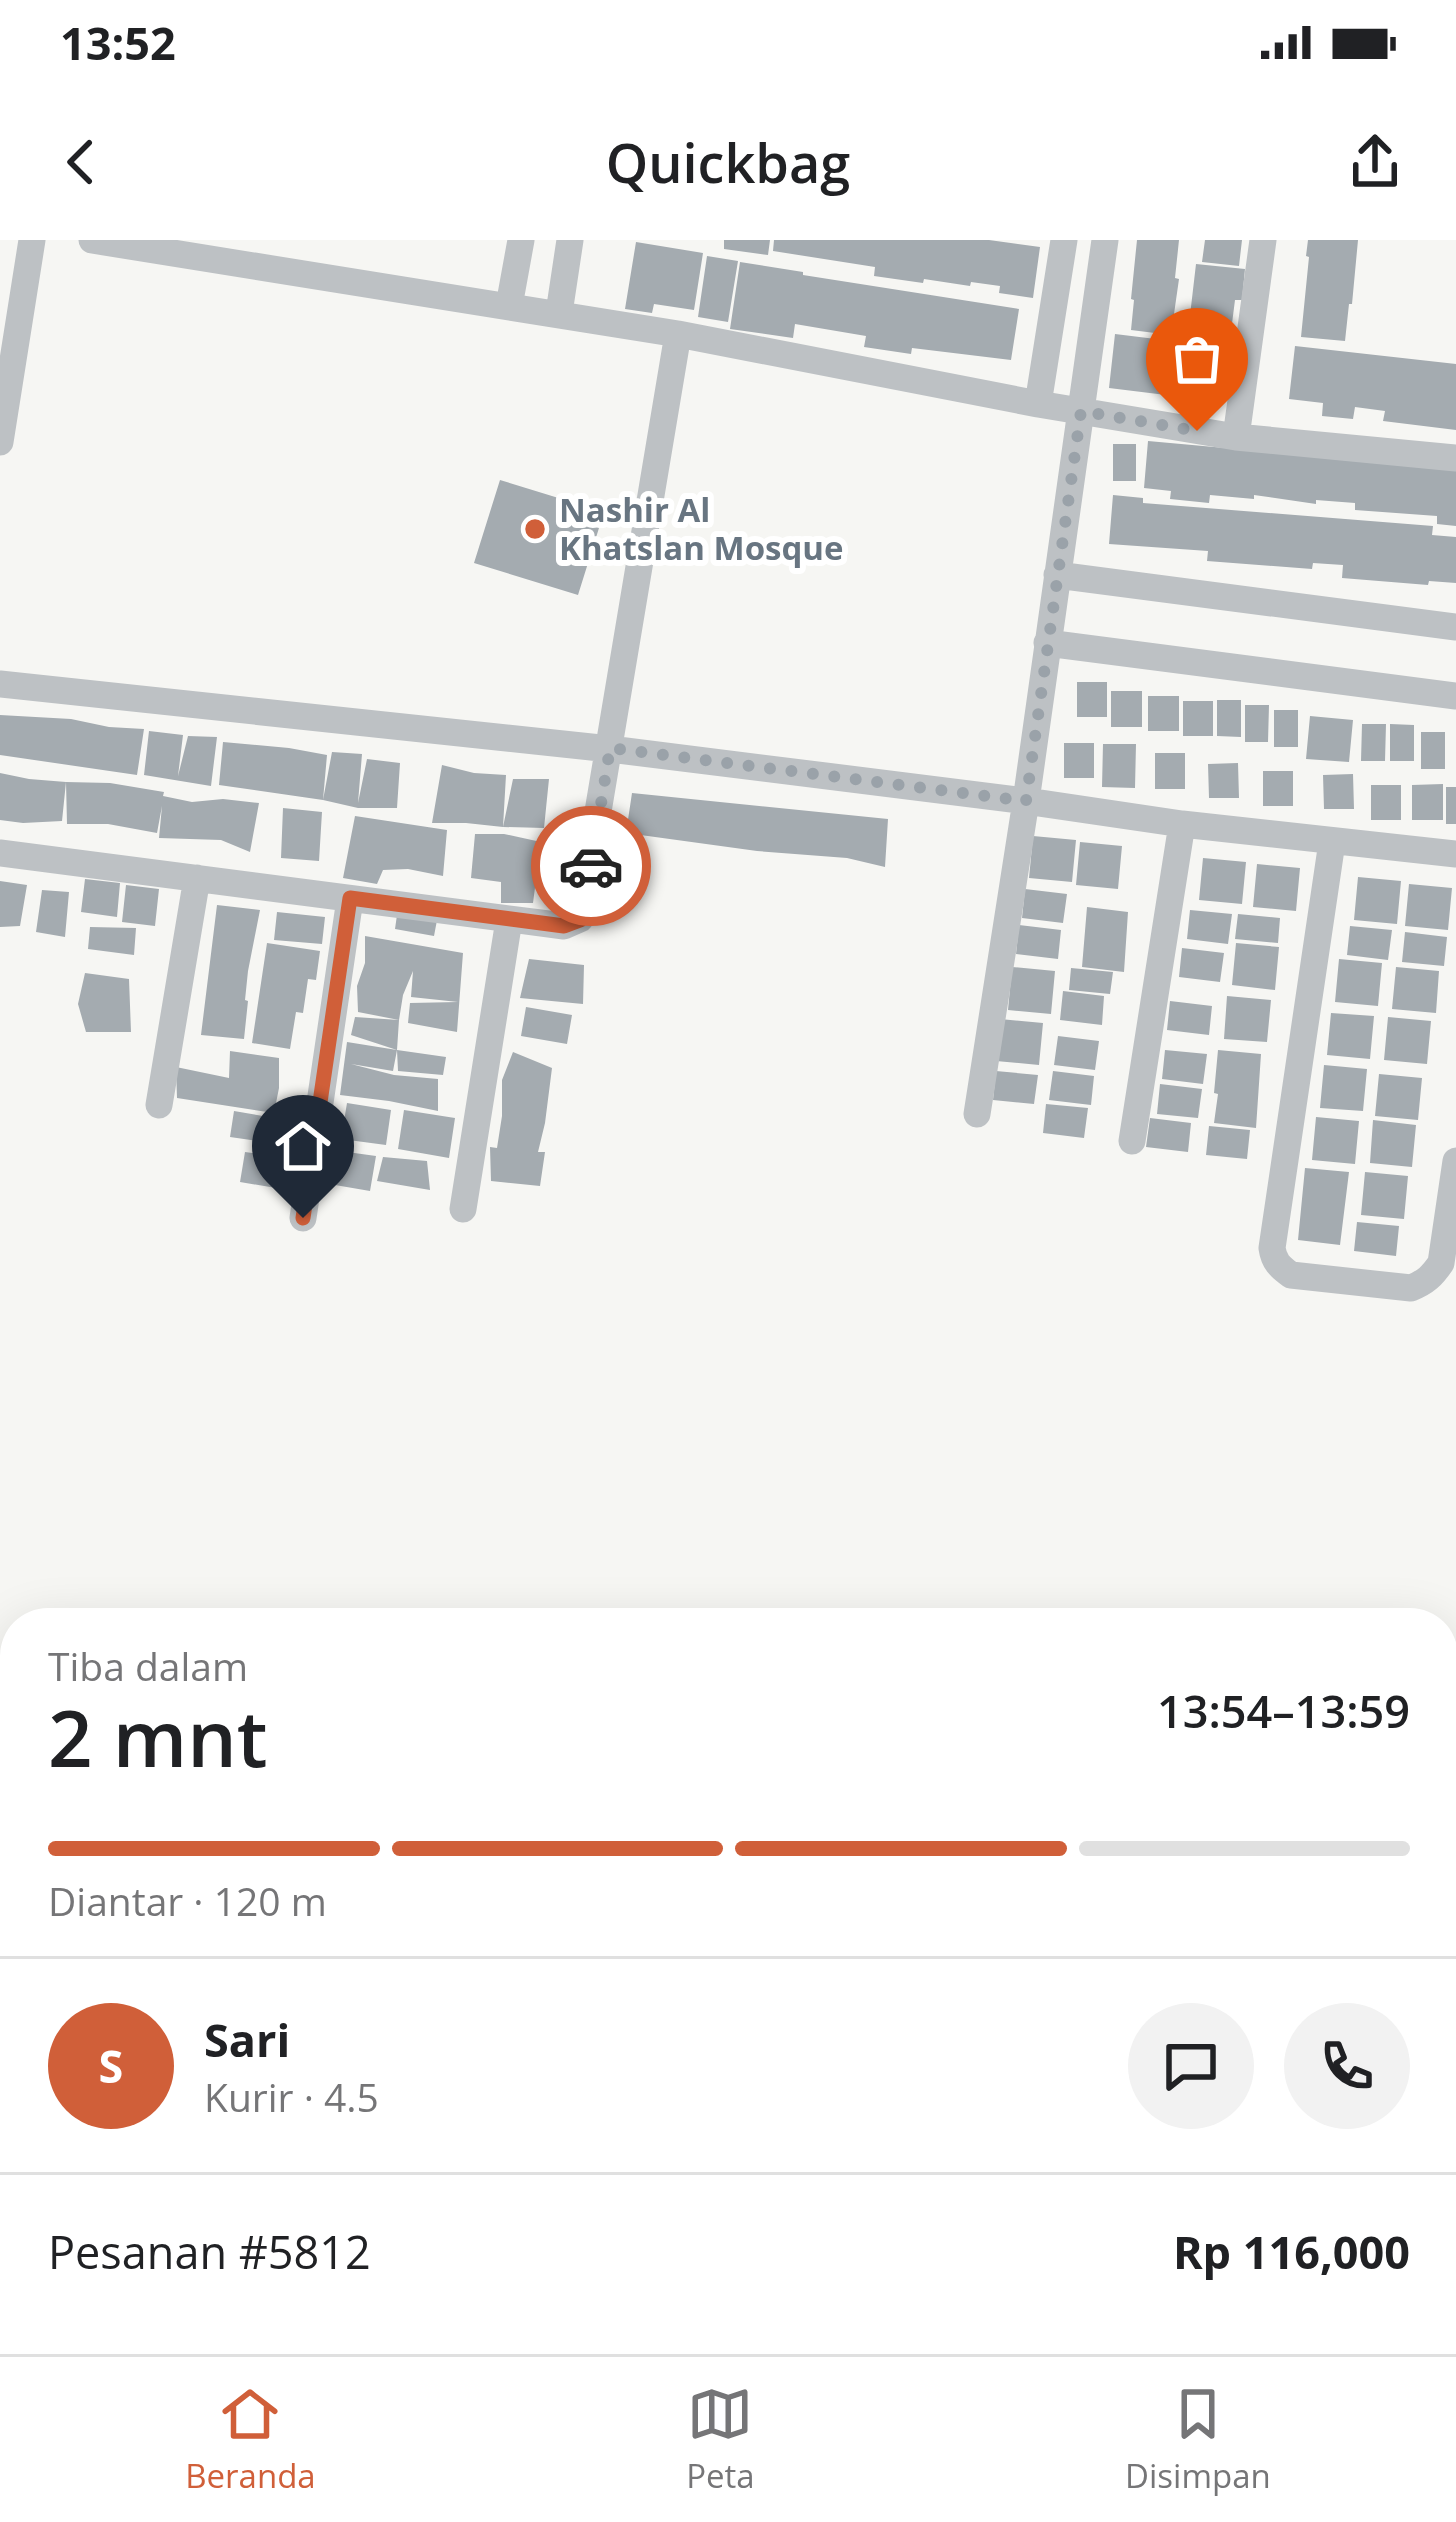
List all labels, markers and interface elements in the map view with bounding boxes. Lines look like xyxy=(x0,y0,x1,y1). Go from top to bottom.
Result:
text: 13:52 xyxy=(60,12,176,73)
text: Quickbag xyxy=(606,125,850,199)
icon: back xyxy=(48,129,114,195)
icon: share xyxy=(1342,129,1408,195)
pin xyxy=(1146,308,1248,431)
icon: bag xyxy=(1164,326,1230,392)
place label: Nashir Al Khatslan Mosque xyxy=(559,487,844,570)
marker: Nashir Al Khatslan Mosque xyxy=(522,516,548,542)
courier xyxy=(531,806,651,926)
icon: car xyxy=(558,833,624,899)
pin xyxy=(252,1095,354,1218)
icon: home xyxy=(270,1113,336,1179)
text: Tiba dalam xyxy=(48,1639,248,1692)
text: 13:54–13:59 xyxy=(1157,1680,1410,1741)
text: 2 mnt xyxy=(48,1684,268,1790)
text: Diantar · 120 m xyxy=(48,1874,327,1927)
button: chat xyxy=(1128,2003,1254,2129)
button: phone xyxy=(1284,2003,1410,2129)
text: Sari xyxy=(204,2009,290,2070)
text: S xyxy=(99,2035,123,2096)
text: Kurir · 4.5 xyxy=(204,2070,379,2123)
text: Pesanan #5812 xyxy=(48,2221,371,2282)
text: Rp 116,000 xyxy=(1173,2221,1410,2282)
tab: Beranda xyxy=(185,2381,316,2498)
tab: Peta xyxy=(686,2381,755,2498)
tab: Disimpan xyxy=(1125,2381,1271,2498)

